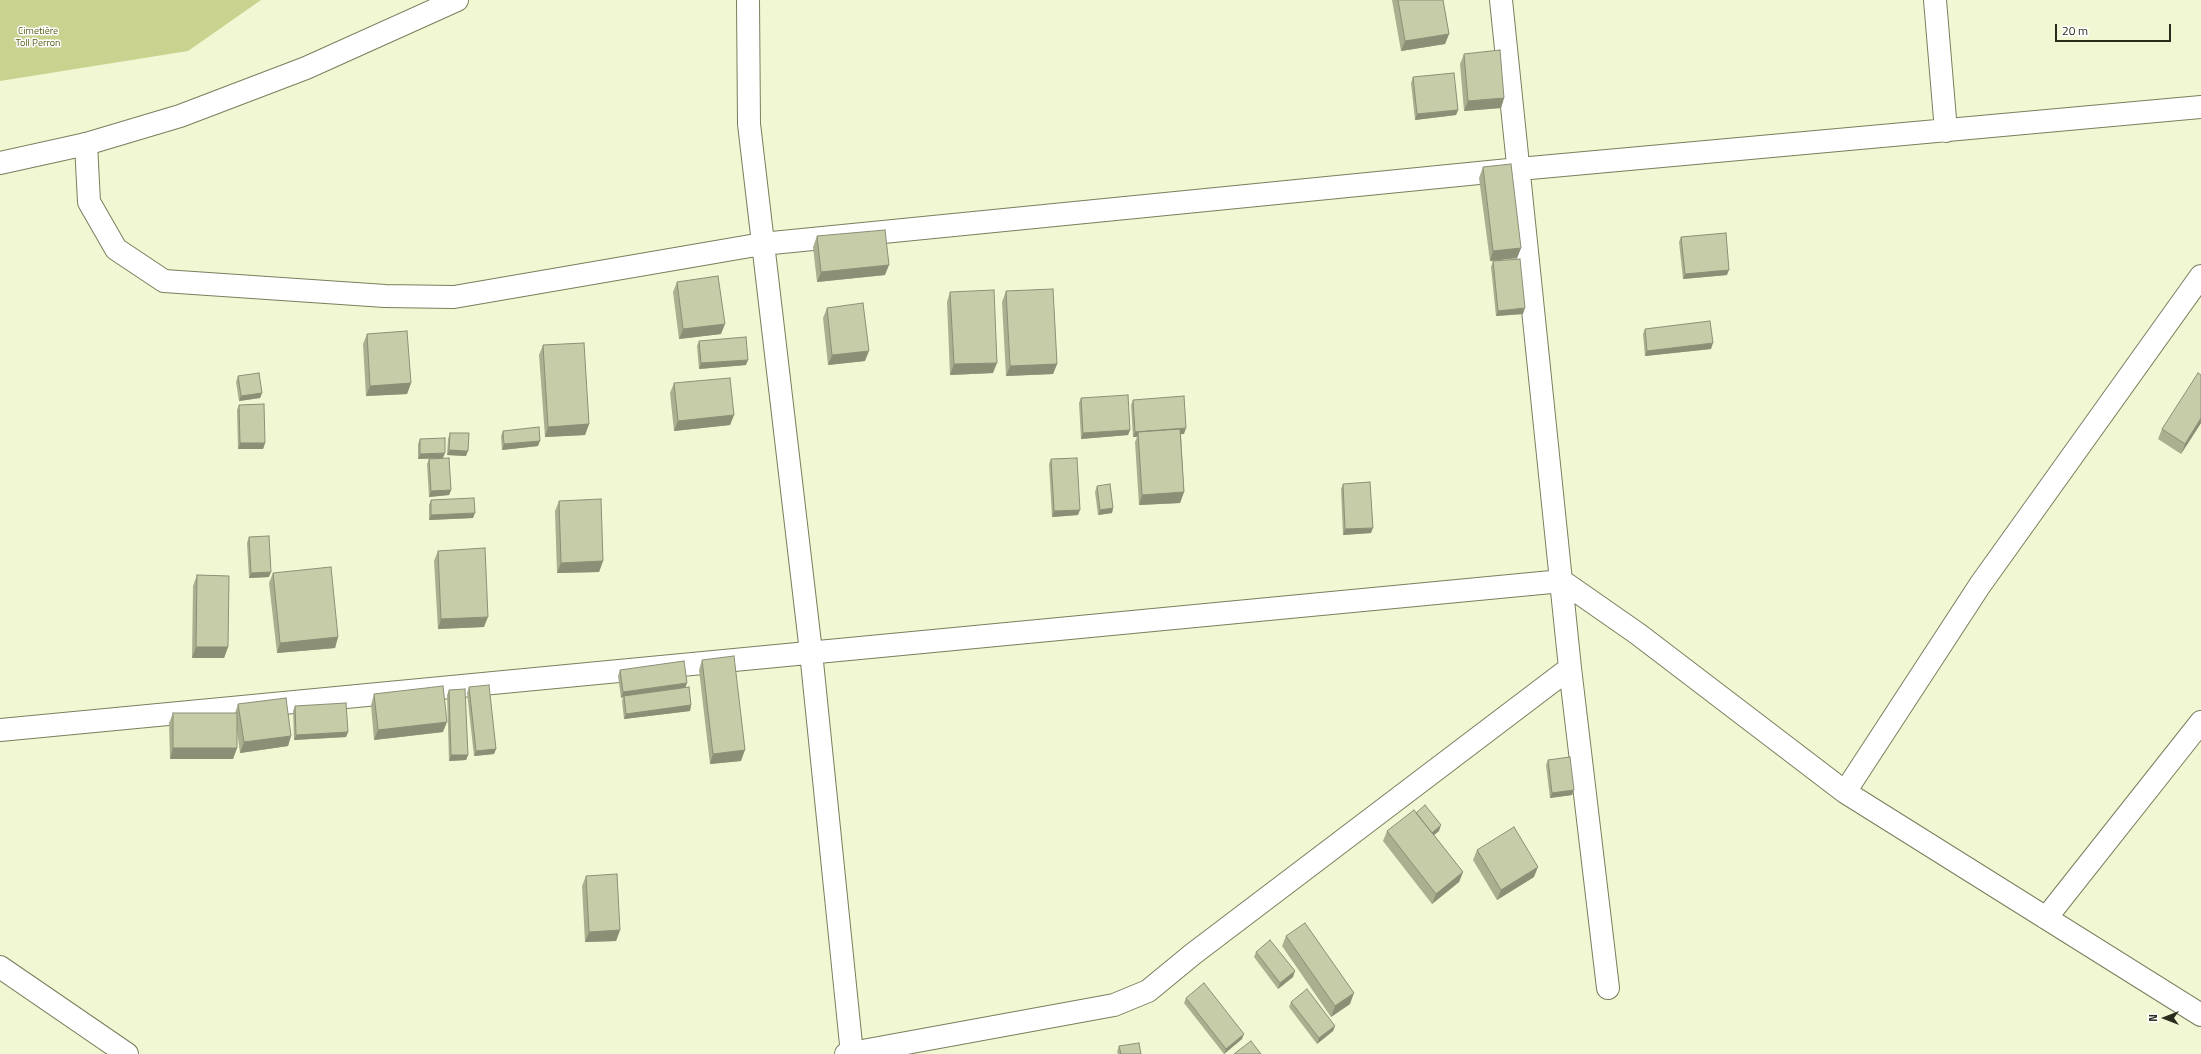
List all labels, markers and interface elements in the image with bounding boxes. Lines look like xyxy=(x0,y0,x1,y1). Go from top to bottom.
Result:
scale bar xyxy=(2057,16,2173,42)
text: 20 m xyxy=(2062,21,2088,40)
park label: Cimetière Toll Perron xyxy=(16,26,60,50)
north arrow xyxy=(2145,998,2185,1038)
text: N xyxy=(2145,1014,2161,1022)

